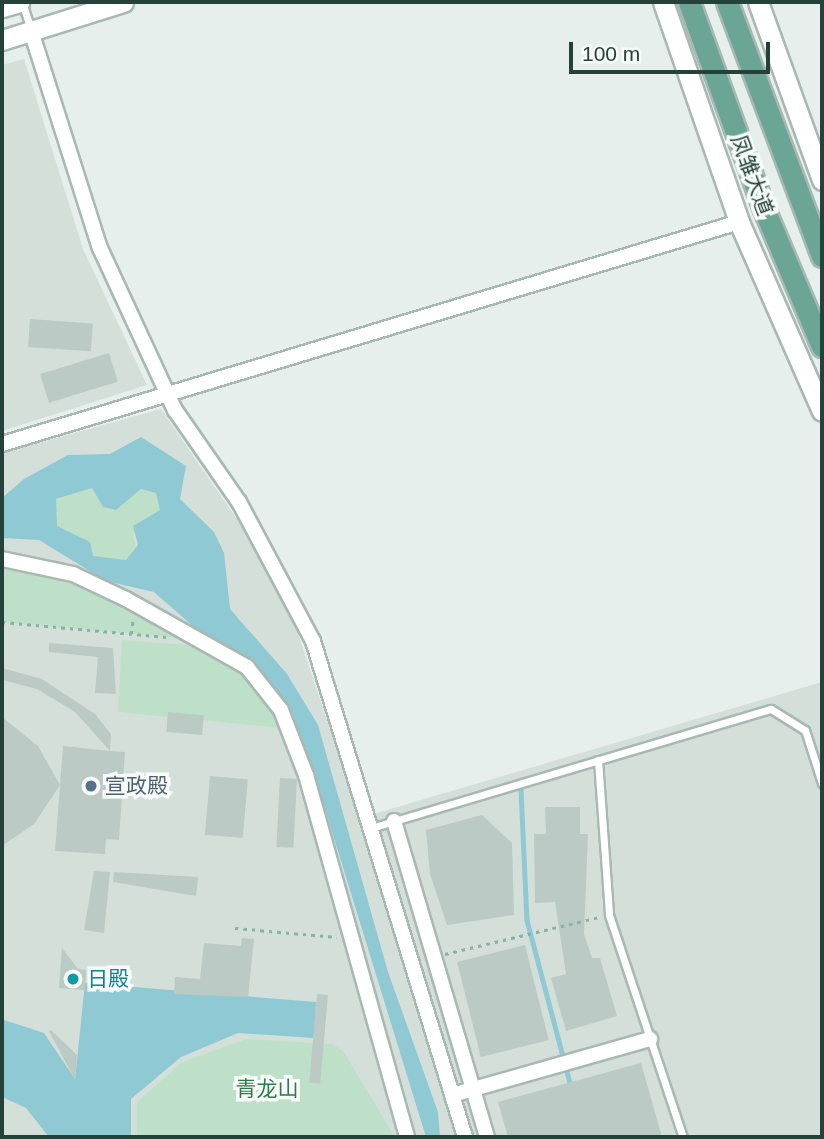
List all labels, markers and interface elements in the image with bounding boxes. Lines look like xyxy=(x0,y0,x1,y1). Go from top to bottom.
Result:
scale bar xyxy=(572,28,773,72)
text: 100 m xyxy=(582,42,640,65)
street label: 凤雏大道 xyxy=(726,131,778,219)
place label: 宣政殿 xyxy=(105,773,168,799)
marker: 宣政殿 xyxy=(83,778,99,794)
place label: 日殿 xyxy=(87,966,129,992)
marker: 日殿 xyxy=(65,971,81,987)
park label: 青龙山 xyxy=(236,1076,298,1102)

